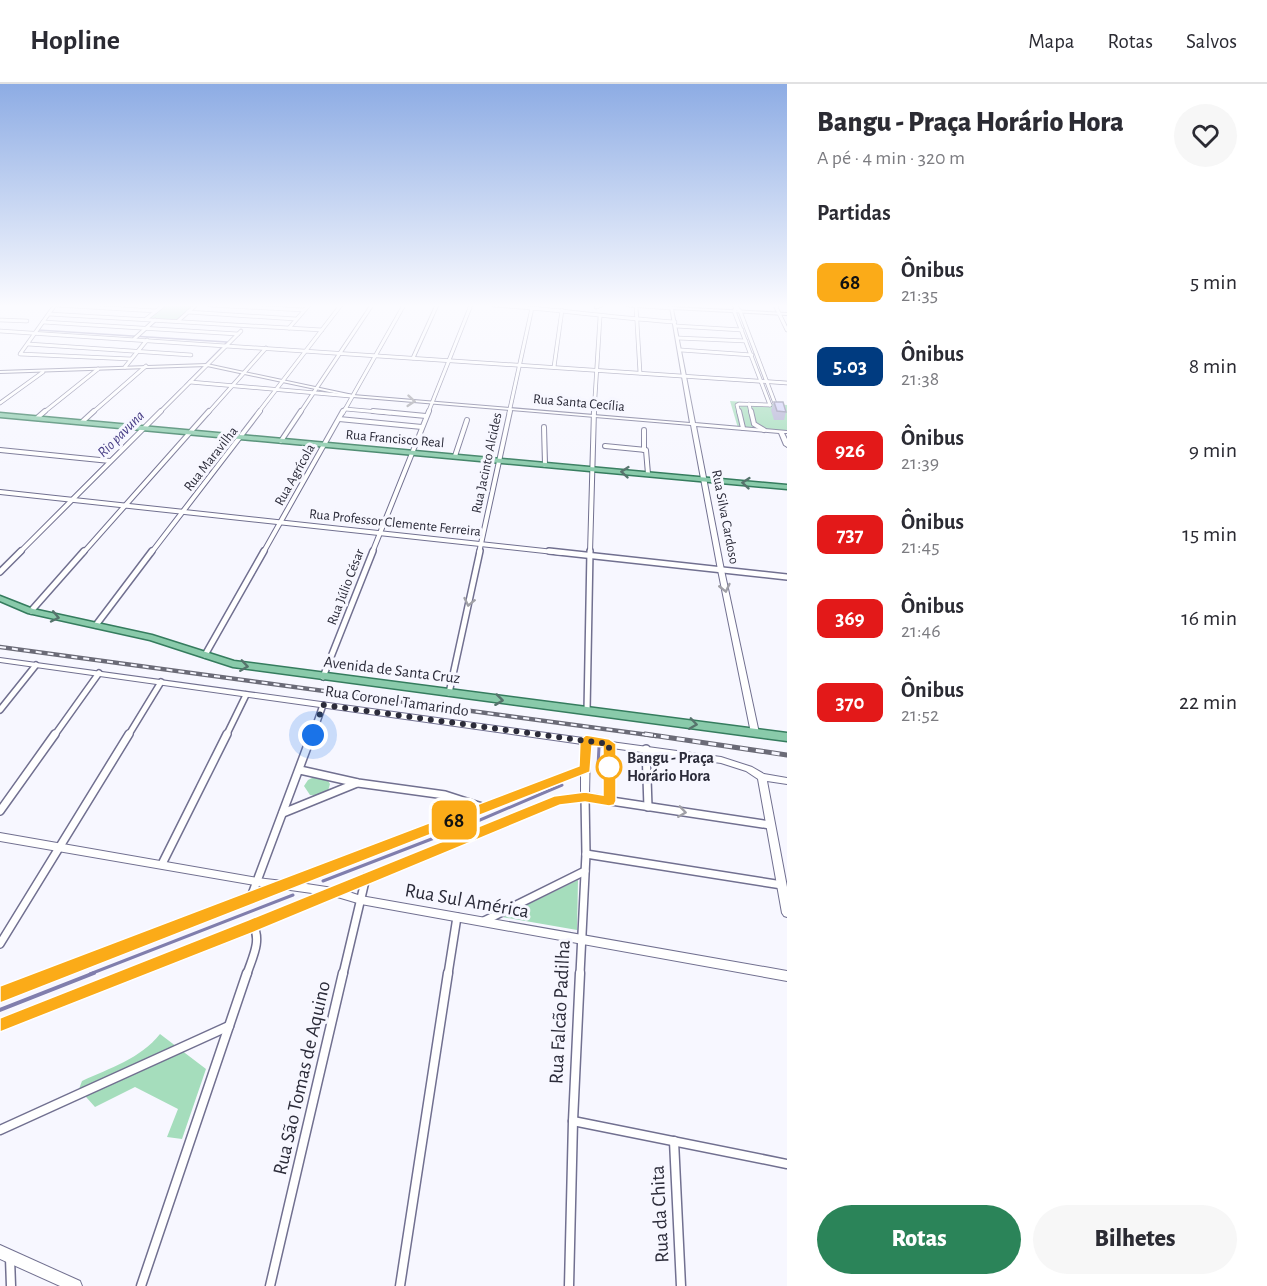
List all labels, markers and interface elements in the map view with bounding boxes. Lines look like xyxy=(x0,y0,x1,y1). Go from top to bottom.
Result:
text: Hopline xyxy=(30,27,120,55)
text: Mapa xyxy=(1028,31,1075,52)
text: Rotas xyxy=(1108,31,1153,52)
text: Salvos xyxy=(1186,31,1237,52)
button: heart xyxy=(1174,104,1237,167)
text: Bangu - Praça Horário Hora xyxy=(817,109,1124,137)
text: A pé · 4 min · 320 m xyxy=(817,148,965,168)
text: Partidas xyxy=(817,202,891,224)
text: Ônibus xyxy=(901,259,964,281)
text: 5 min xyxy=(1190,271,1237,293)
text: 68 xyxy=(840,272,860,293)
text: 21:35 xyxy=(901,285,938,305)
text: Ônibus xyxy=(901,343,964,365)
text: 8 min xyxy=(1189,355,1237,377)
text: 5.03 xyxy=(833,356,867,377)
text: 21:38 xyxy=(901,369,939,389)
street label: Rua Santa Cecília xyxy=(533,392,626,414)
one-way arrow xyxy=(407,394,416,407)
water label: Rio pavuna xyxy=(95,408,147,460)
street label: Rua Jacinto Alcides xyxy=(469,411,505,515)
street label: Rua Maravilha xyxy=(182,424,241,494)
text: Ônibus xyxy=(901,427,964,449)
street label: Rua Francisco Real xyxy=(345,428,445,450)
text: 9 min xyxy=(1189,439,1237,461)
text: 926 xyxy=(835,440,865,461)
street label: Rua Agrícola xyxy=(272,441,318,508)
text: 21:39 xyxy=(901,453,939,473)
one-way arrow xyxy=(621,466,630,479)
street label: Rua Silva Cardoso xyxy=(709,469,741,565)
one-way arrow xyxy=(741,477,750,490)
street label: Rua Professor Clemente Ferreira xyxy=(308,507,482,539)
text: Ônibus xyxy=(901,511,964,533)
text: 15 min xyxy=(1182,523,1237,545)
text: 737 xyxy=(836,524,864,545)
text: 21:45 xyxy=(901,537,940,557)
street label: Rua Júlio César xyxy=(325,547,367,627)
one-way arrow xyxy=(718,583,731,593)
text: Ônibus xyxy=(901,595,964,617)
one-way arrow xyxy=(463,596,476,606)
text: 16 min xyxy=(1181,607,1237,629)
text: 369 xyxy=(835,608,865,629)
one-way arrow xyxy=(50,610,60,623)
text: 21:46 xyxy=(901,621,941,641)
street label: Avenida de Santa Cruz xyxy=(323,654,462,686)
one-way arrow xyxy=(239,659,248,671)
text: Ônibus xyxy=(901,679,964,701)
street label: Rua Coronel Tamarindo xyxy=(324,683,470,719)
text: 22 min xyxy=(1179,691,1237,713)
text: 370 xyxy=(835,692,865,713)
one-way arrow xyxy=(495,693,504,705)
text: 21:52 xyxy=(901,705,939,725)
one-way arrow xyxy=(688,718,697,730)
your location xyxy=(298,720,328,750)
place label: Bangu - Praça Horário Hora xyxy=(627,750,714,784)
marker: Bangu - Praça Horário Hora xyxy=(596,754,622,780)
line badge: 68 xyxy=(427,800,481,840)
one-way arrow xyxy=(677,805,686,817)
text: 68 xyxy=(444,810,464,831)
street label: Rua Sul América xyxy=(403,880,531,922)
street label: Rua Falcão Padilha xyxy=(546,939,574,1085)
street label: Rua São Tomas de Aquino xyxy=(270,979,334,1177)
street label: Rua da Chita xyxy=(647,1165,673,1263)
button: Rotas xyxy=(817,1205,1021,1274)
button: Bilhetes xyxy=(1033,1205,1237,1274)

